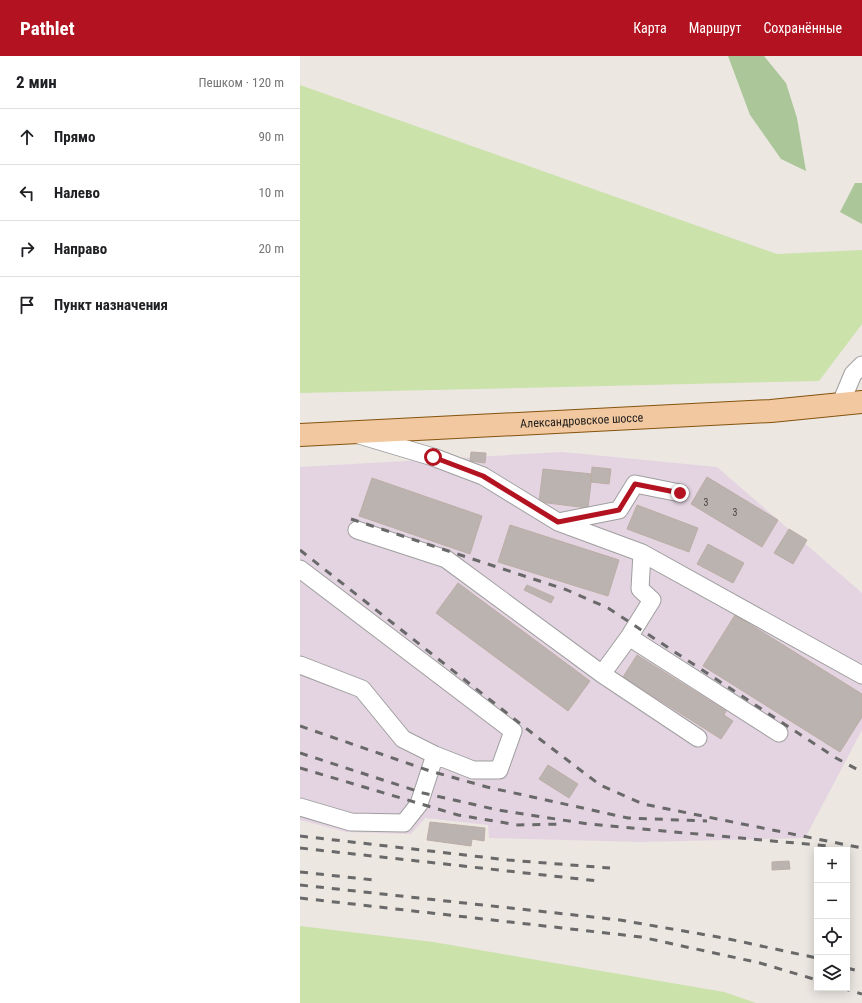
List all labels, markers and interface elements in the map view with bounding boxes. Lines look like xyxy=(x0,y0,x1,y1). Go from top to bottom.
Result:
text: Pathlet xyxy=(20,17,75,40)
text: Карта xyxy=(633,20,667,36)
text: Маршрут xyxy=(689,20,741,36)
text: Сохранённые xyxy=(763,20,842,36)
text: 2 мин xyxy=(16,72,57,92)
text: Пешком · 120 m xyxy=(198,75,284,90)
icon: ahead xyxy=(16,126,38,148)
text: Прямо xyxy=(54,128,95,146)
text: 90 m xyxy=(258,129,284,144)
icon: left xyxy=(16,182,38,204)
text: Налево xyxy=(54,184,100,202)
text: 10 m xyxy=(258,185,284,200)
icon: right xyxy=(16,238,38,260)
text: Направо xyxy=(54,240,107,258)
text: 20 m xyxy=(258,241,284,256)
icon: arrive xyxy=(16,294,38,316)
text: Пункт назначения xyxy=(54,296,168,314)
street label: Александровское шоссе xyxy=(520,411,644,431)
route start xyxy=(424,448,442,466)
route end xyxy=(671,484,689,502)
house number: 3 xyxy=(704,497,709,508)
house number: 3 xyxy=(733,507,738,518)
map controls xyxy=(814,847,850,991)
button: + xyxy=(814,847,850,883)
button: − xyxy=(814,883,850,919)
button: locate xyxy=(814,919,850,955)
button: layers xyxy=(814,955,850,991)

